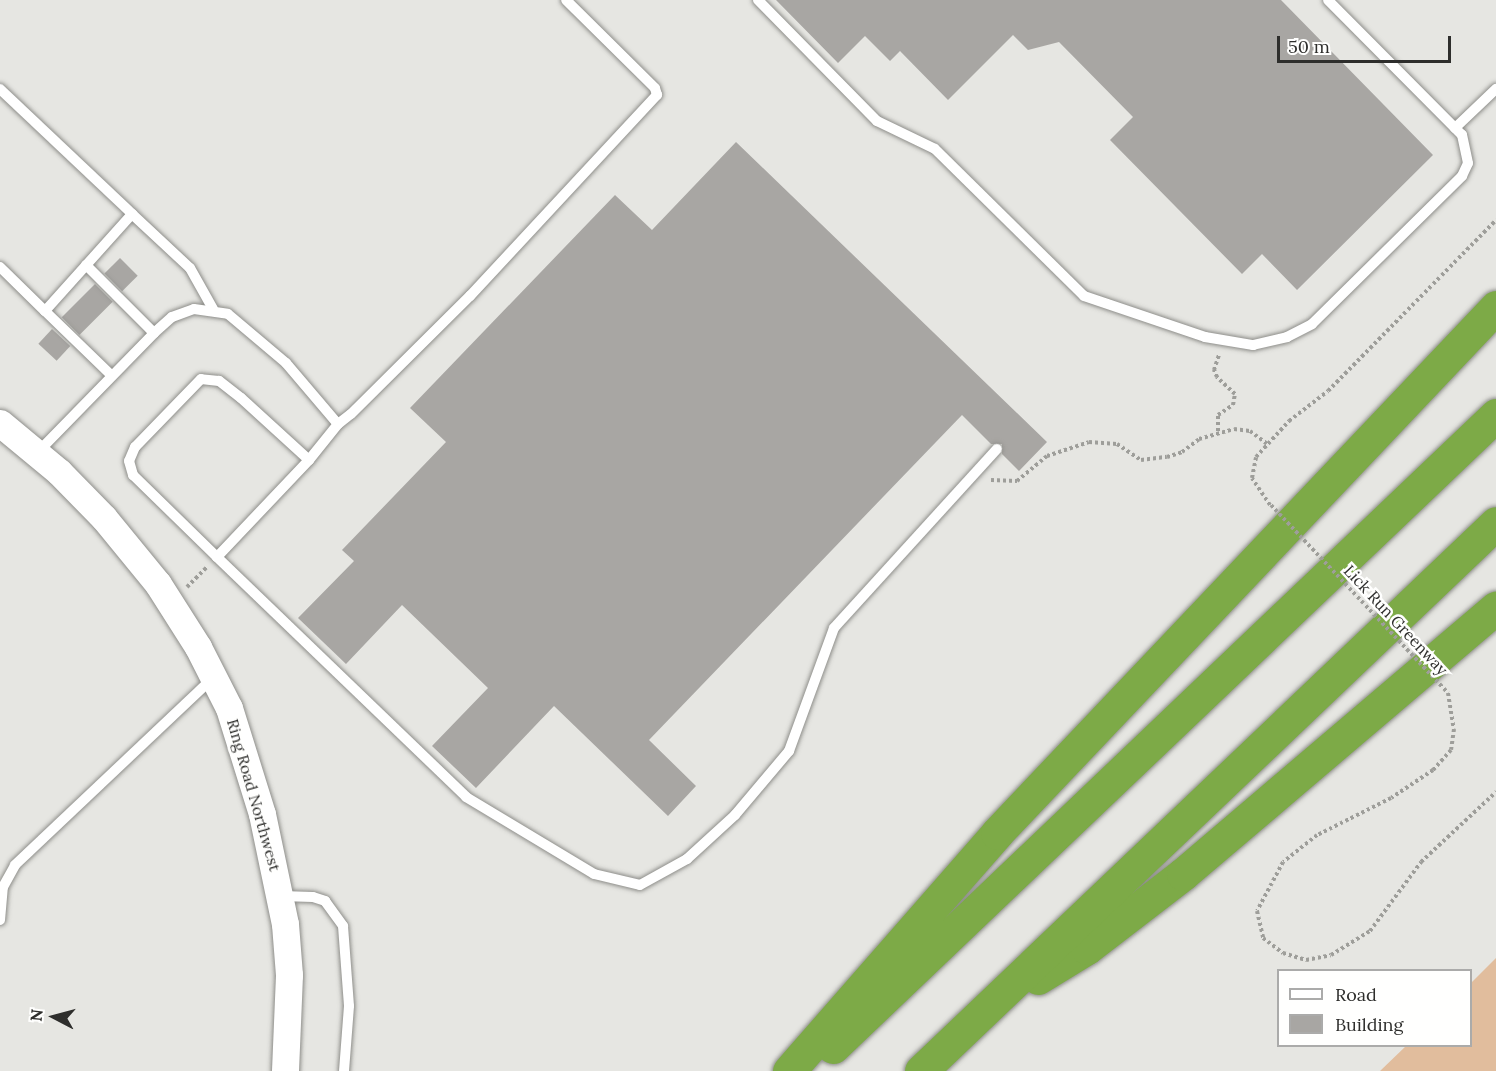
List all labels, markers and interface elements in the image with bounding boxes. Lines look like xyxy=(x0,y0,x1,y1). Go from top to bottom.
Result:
scale bar xyxy=(1280,24,1454,62)
text: 50 m xyxy=(1288,35,1330,58)
street label: Lick Run Greenway xyxy=(1340,561,1452,679)
street label: Ring Road Northwest xyxy=(223,717,285,873)
legend xyxy=(1277,969,1472,1047)
text: Road xyxy=(1335,983,1377,1006)
north arrow xyxy=(24,987,84,1047)
text: N xyxy=(26,1008,47,1022)
text: Building xyxy=(1335,1013,1403,1036)

